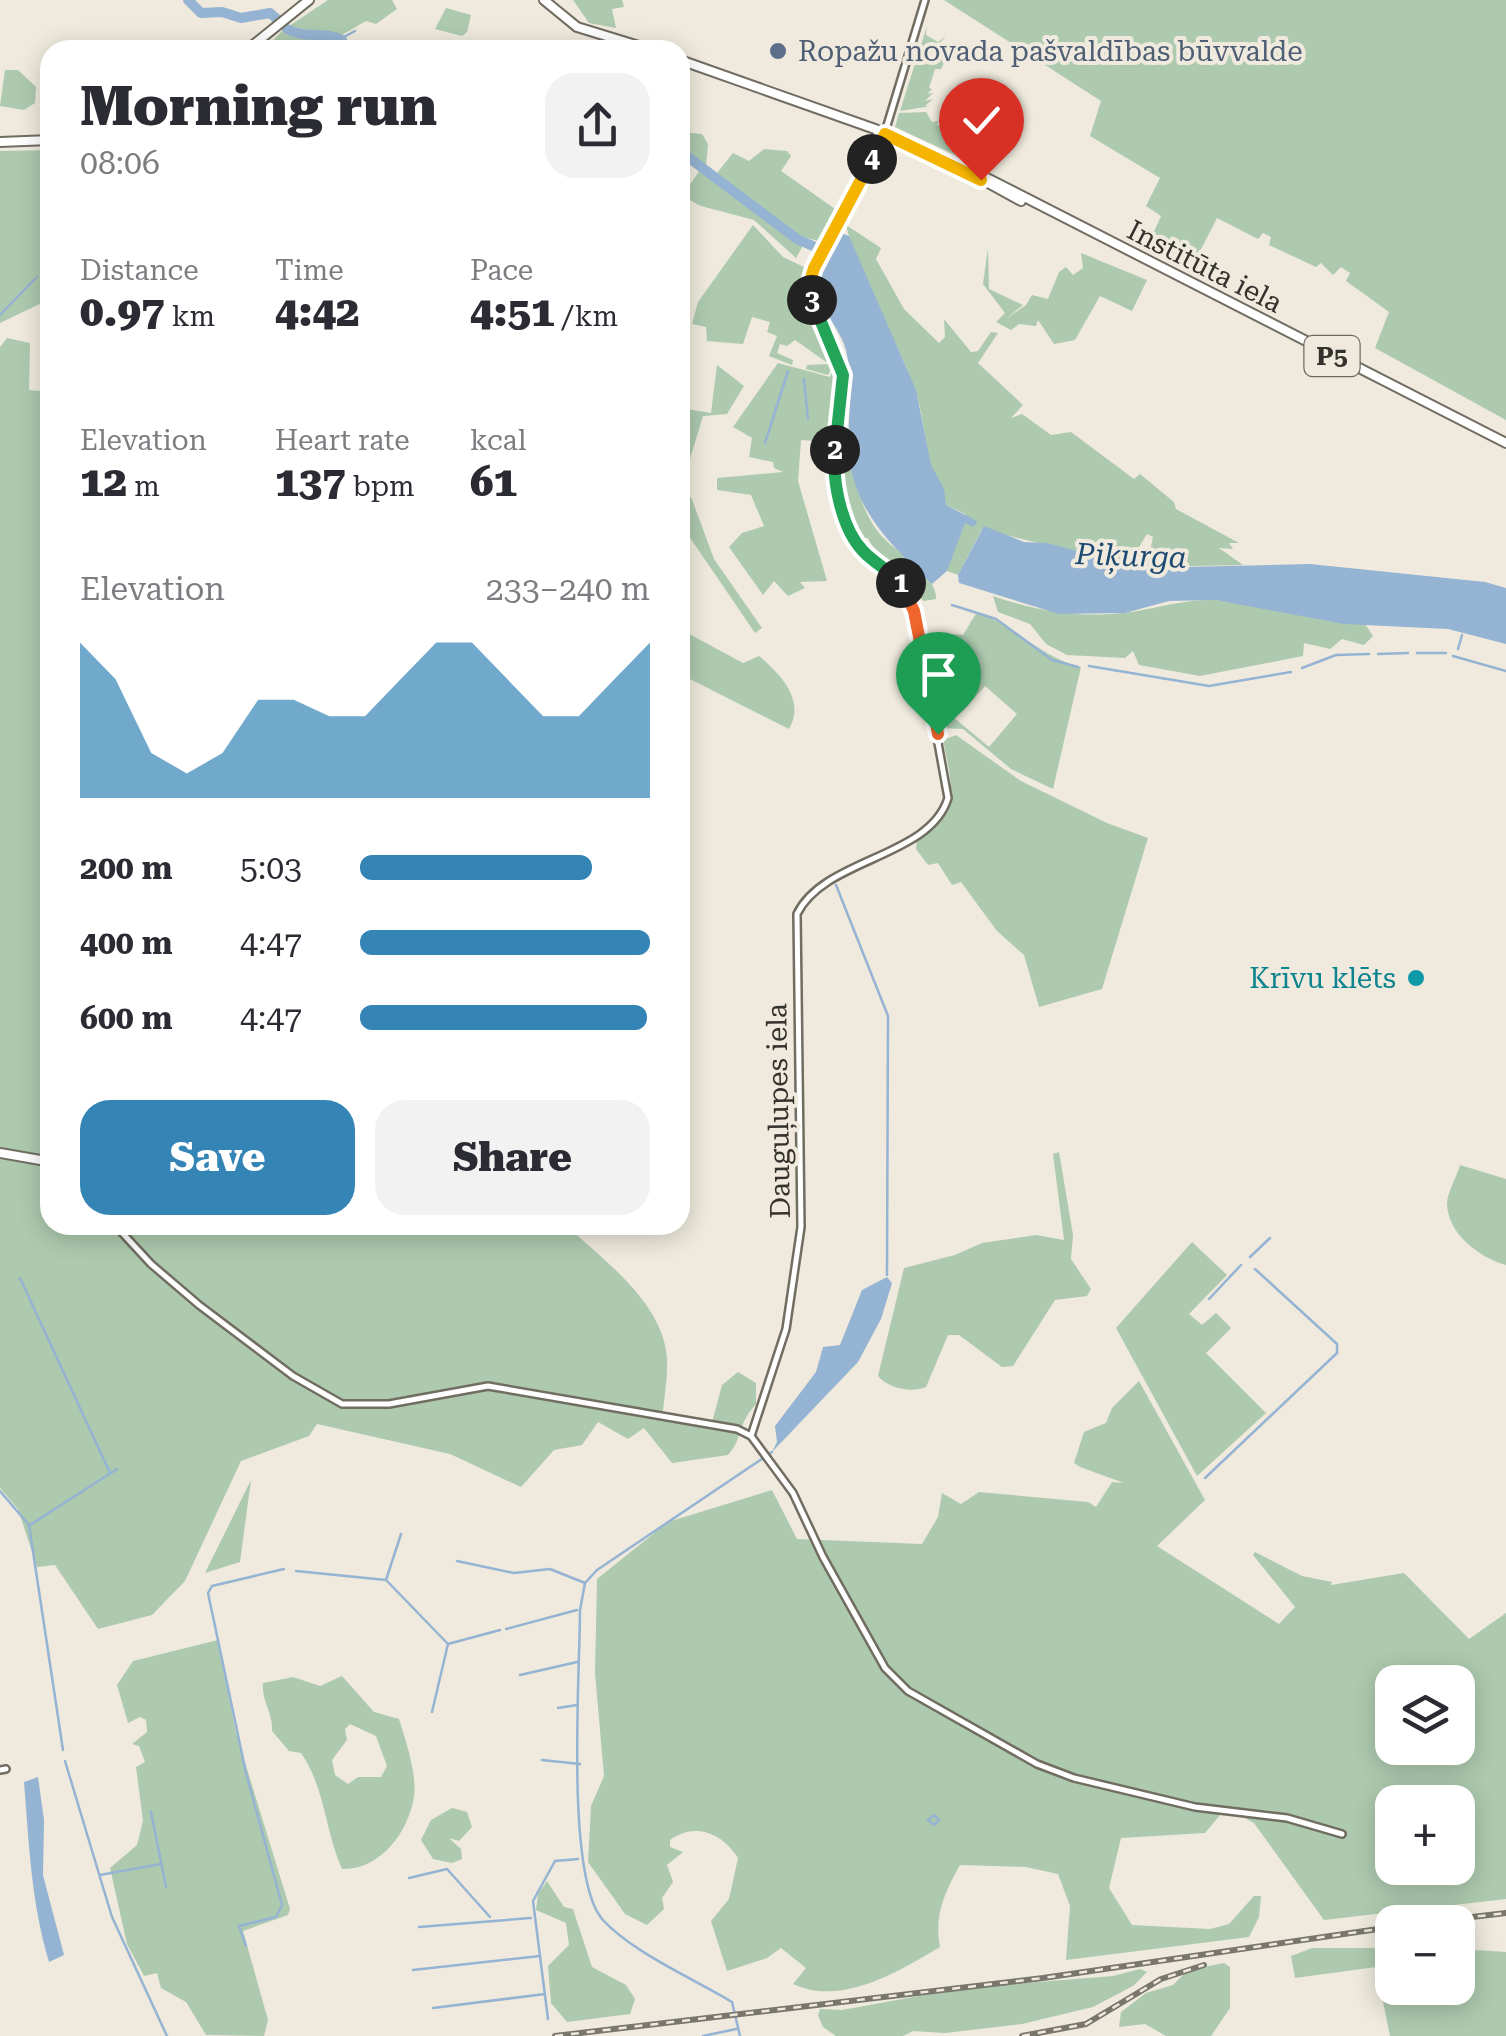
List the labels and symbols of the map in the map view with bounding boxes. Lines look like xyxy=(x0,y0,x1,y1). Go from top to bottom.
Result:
place label: Ropažu novada pašvaldības būvvalde xyxy=(798,35,1303,68)
marker: Ropažu novada pašvaldības būvvalde xyxy=(767,40,789,62)
pin xyxy=(939,78,1024,181)
pin: 4 xyxy=(847,134,897,184)
street label: Institūta iela xyxy=(1122,213,1288,320)
pin: 3 xyxy=(787,275,837,325)
road number: P5 xyxy=(1304,336,1360,376)
pin: 2 xyxy=(810,425,860,475)
water label: Piķurga xyxy=(1074,536,1187,578)
pin: 1 xyxy=(876,558,926,608)
pin xyxy=(896,632,981,735)
place label: Krīvu klēts xyxy=(1249,962,1396,995)
marker: Krīvu klēts xyxy=(1405,967,1427,989)
street label: Dauguļupes iela xyxy=(760,1003,800,1219)

